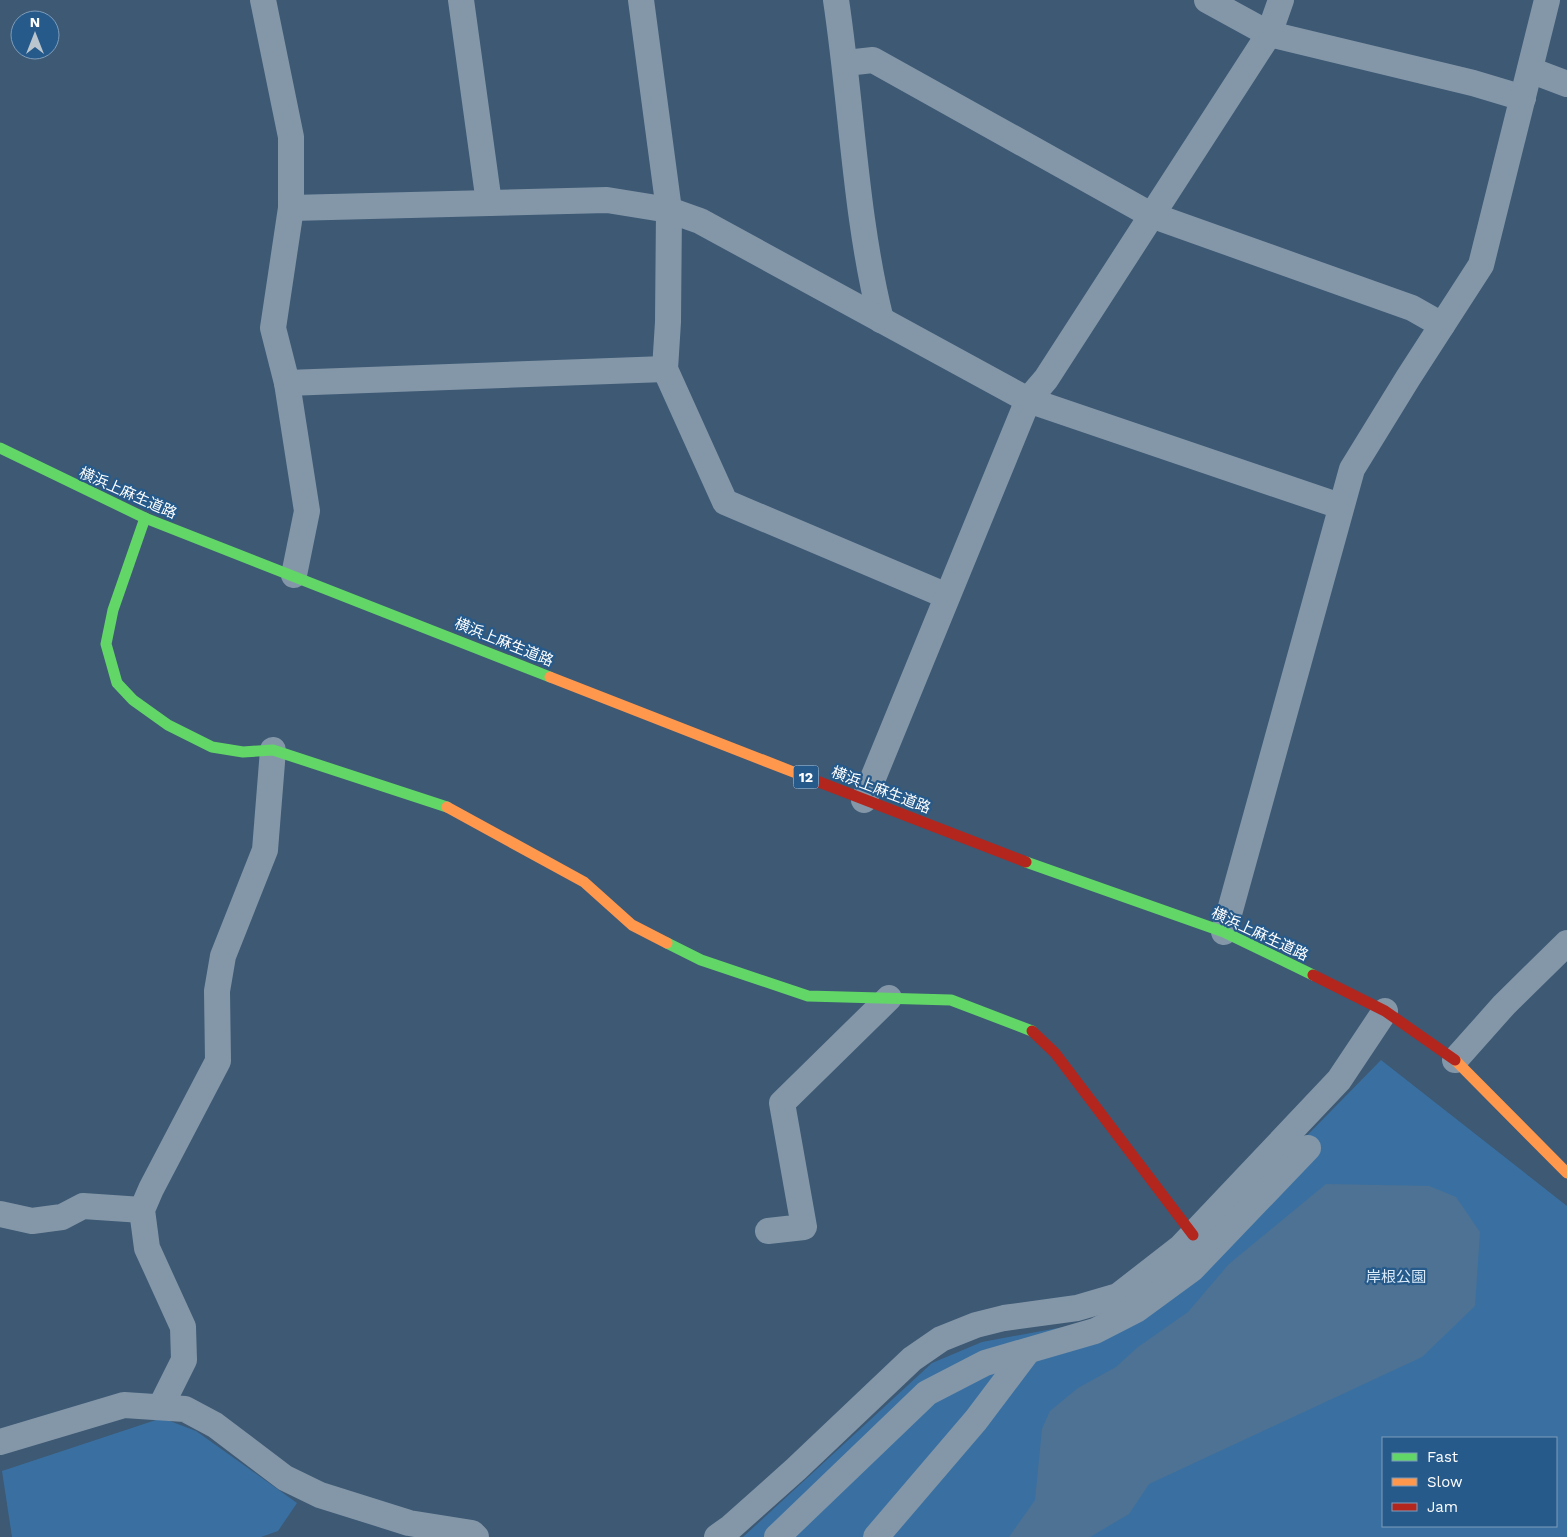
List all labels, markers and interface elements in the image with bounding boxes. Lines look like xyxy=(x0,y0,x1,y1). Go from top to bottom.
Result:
north arrow xyxy=(10,10,60,60)
text: N xyxy=(30,14,40,30)
street label: 横浜上麻生道路 xyxy=(76,463,180,523)
street label: 横浜上麻生道路 xyxy=(452,614,556,670)
street label: 横浜上麻生道路 xyxy=(829,763,933,817)
road number: 12 xyxy=(794,766,818,789)
street label: 横浜上麻生道路 xyxy=(1209,904,1311,964)
park label: 岸根公園 xyxy=(1366,1268,1426,1286)
legend xyxy=(1382,1437,1557,1527)
text: Fast xyxy=(1427,1448,1459,1466)
text: Slow xyxy=(1427,1473,1463,1491)
text: Jam xyxy=(1427,1498,1458,1516)

